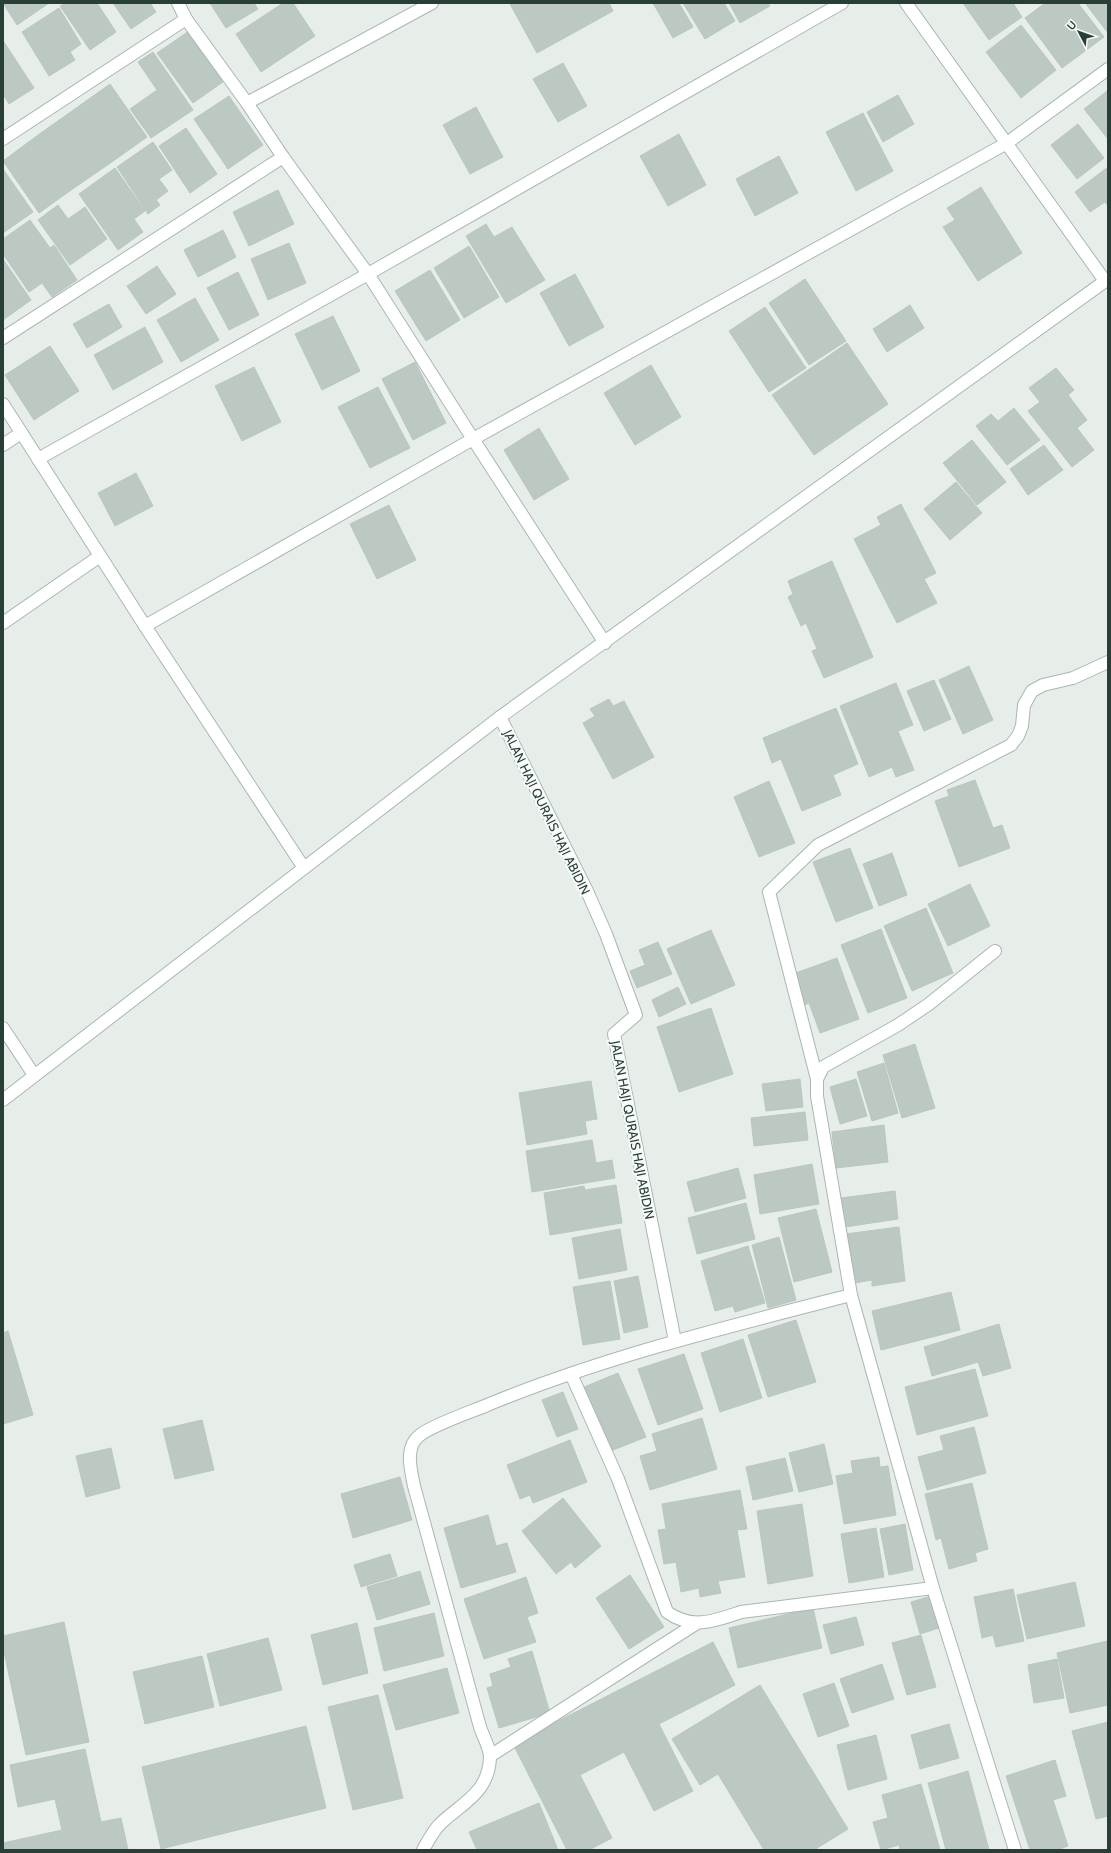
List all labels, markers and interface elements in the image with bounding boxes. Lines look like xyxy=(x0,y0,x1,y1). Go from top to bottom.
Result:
north arrow xyxy=(1059,12,1099,52)
text: U xyxy=(1064,18,1079,33)
street label: JALAN HAJI QURAIS HAJI ABIDIN xyxy=(500,726,594,897)
street label: JALAN HAJI QURAIS HAJI ABIDIN xyxy=(608,1038,658,1221)

